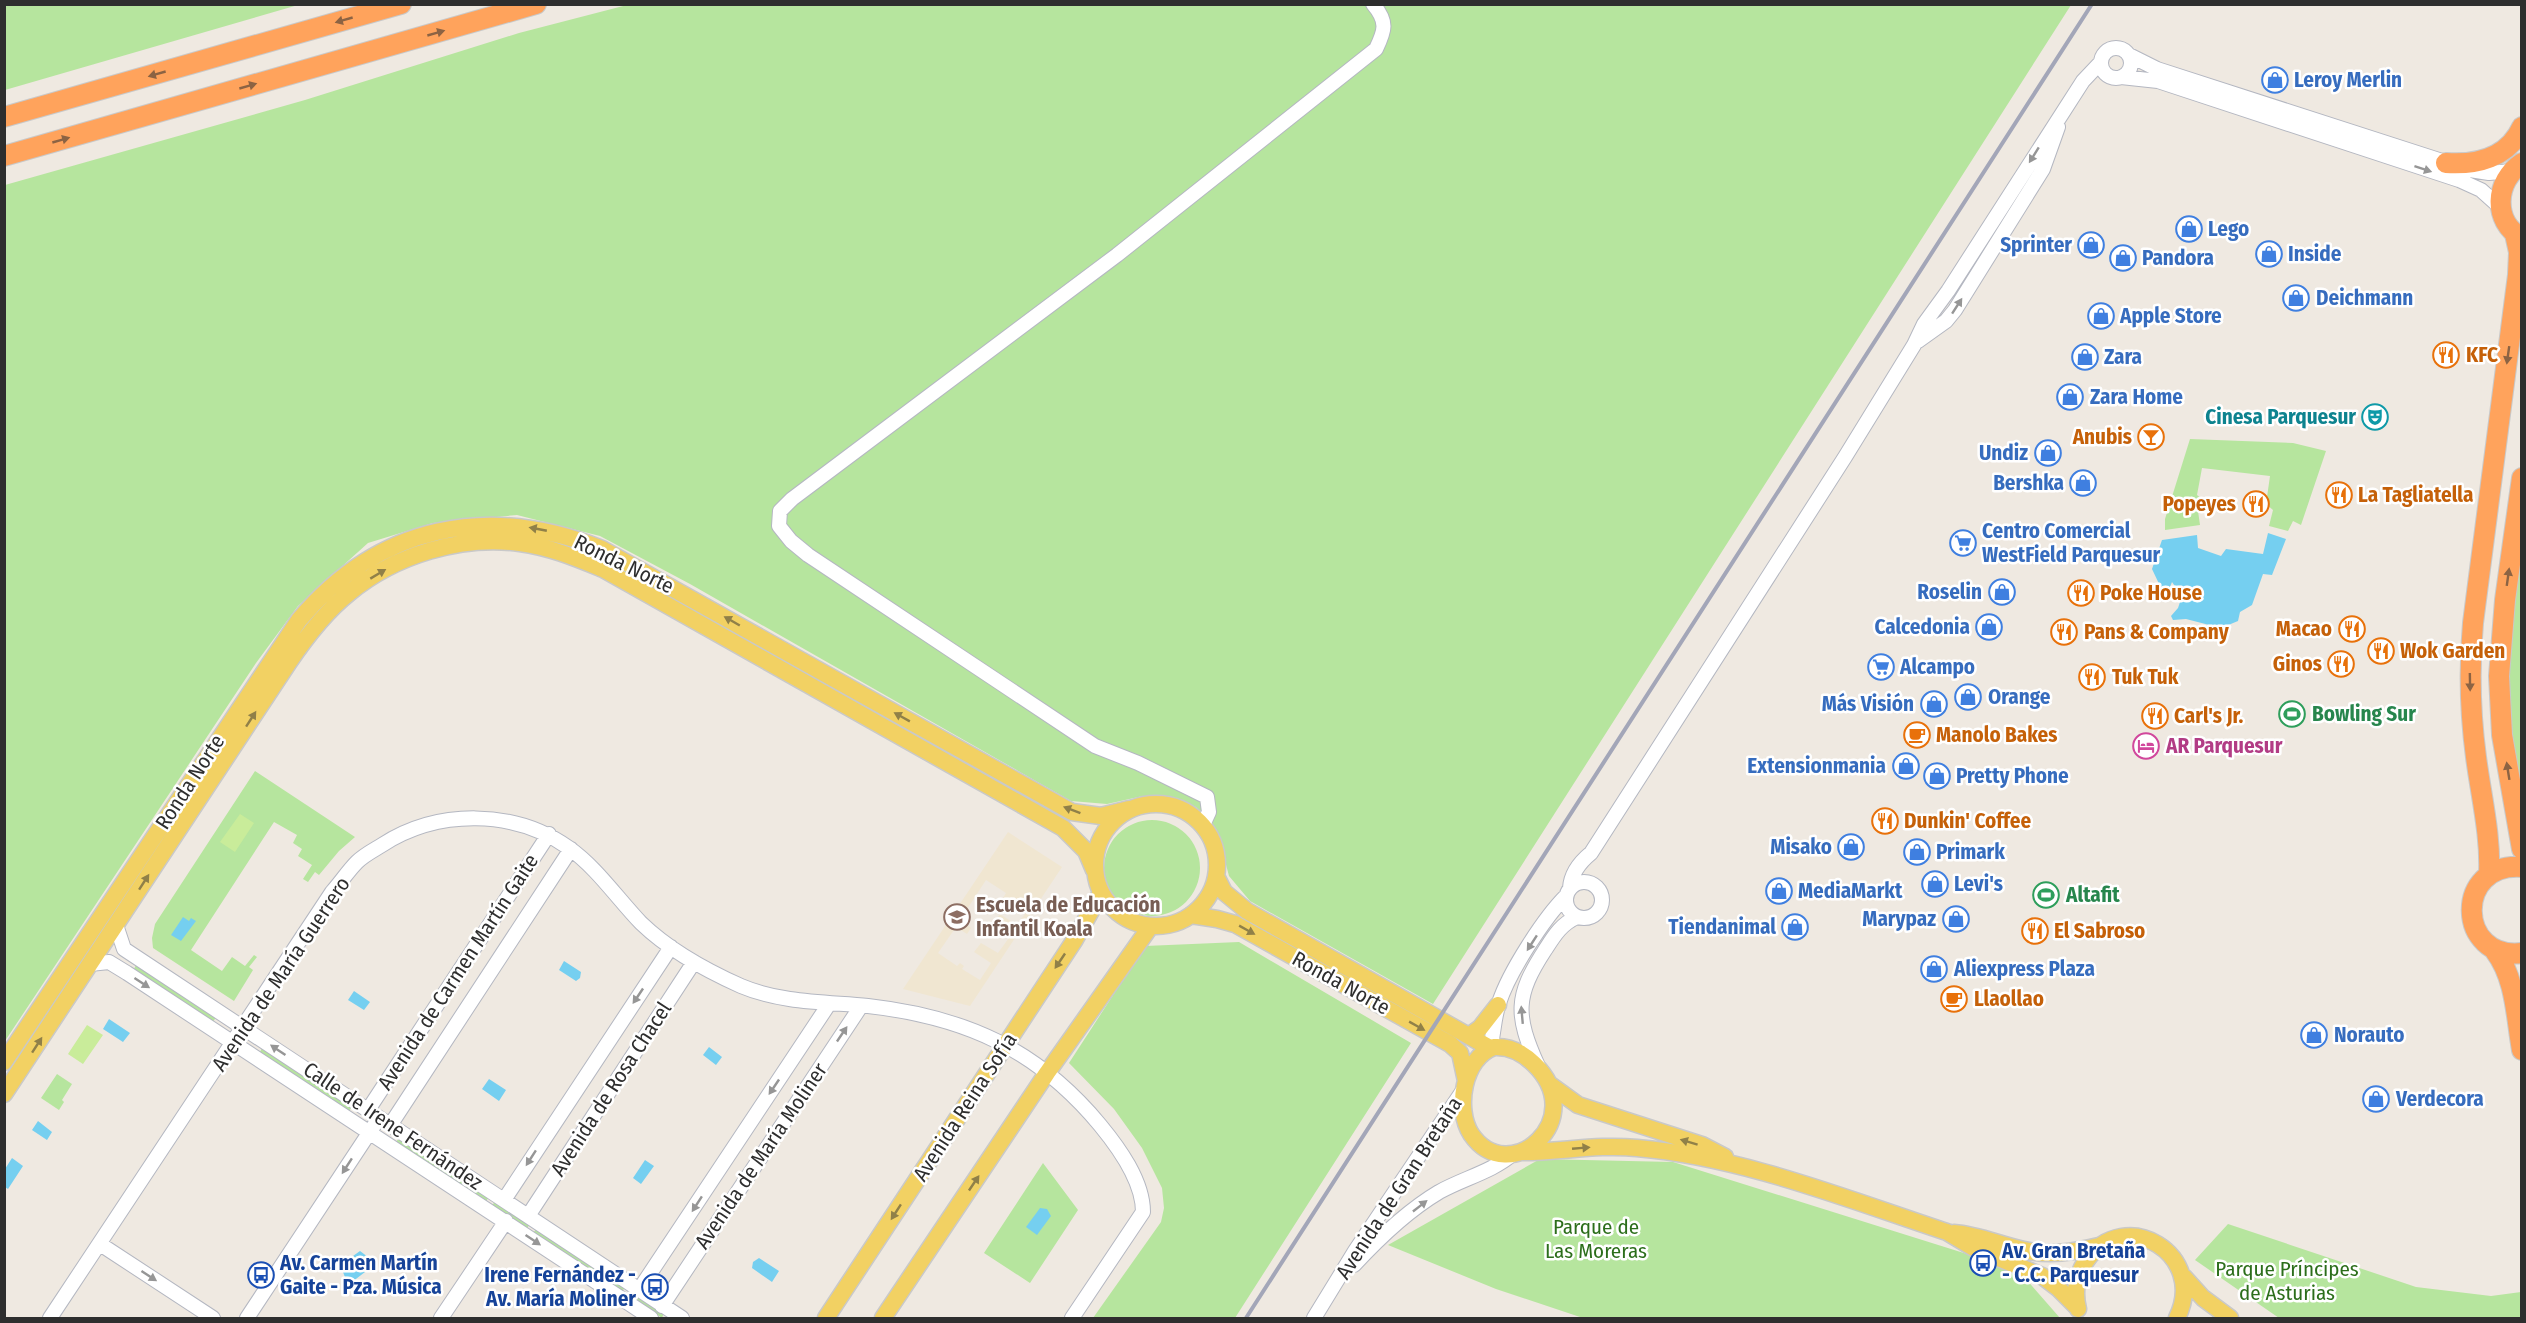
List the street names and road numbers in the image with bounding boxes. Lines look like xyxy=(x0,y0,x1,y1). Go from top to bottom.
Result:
street label: Ronda Norte xyxy=(570,529,678,599)
street label: Ronda Norte xyxy=(150,730,230,834)
street label: Avenida de Carmen Martín Gaite xyxy=(372,849,544,1095)
street label: Avenida de María Guerrero xyxy=(206,872,356,1076)
street label: Ronda Norte xyxy=(1288,946,1394,1020)
street label: Avenida de Rosa Chacel xyxy=(545,997,677,1181)
street label: Avenida Reina Sofía xyxy=(907,1028,1023,1186)
street label: Calle de Irene Fernández xyxy=(298,1056,488,1196)
street label: Avenida de María Moliner xyxy=(689,1058,833,1254)
street label: Avenida de Gran Bretaña xyxy=(1330,1092,1468,1284)

